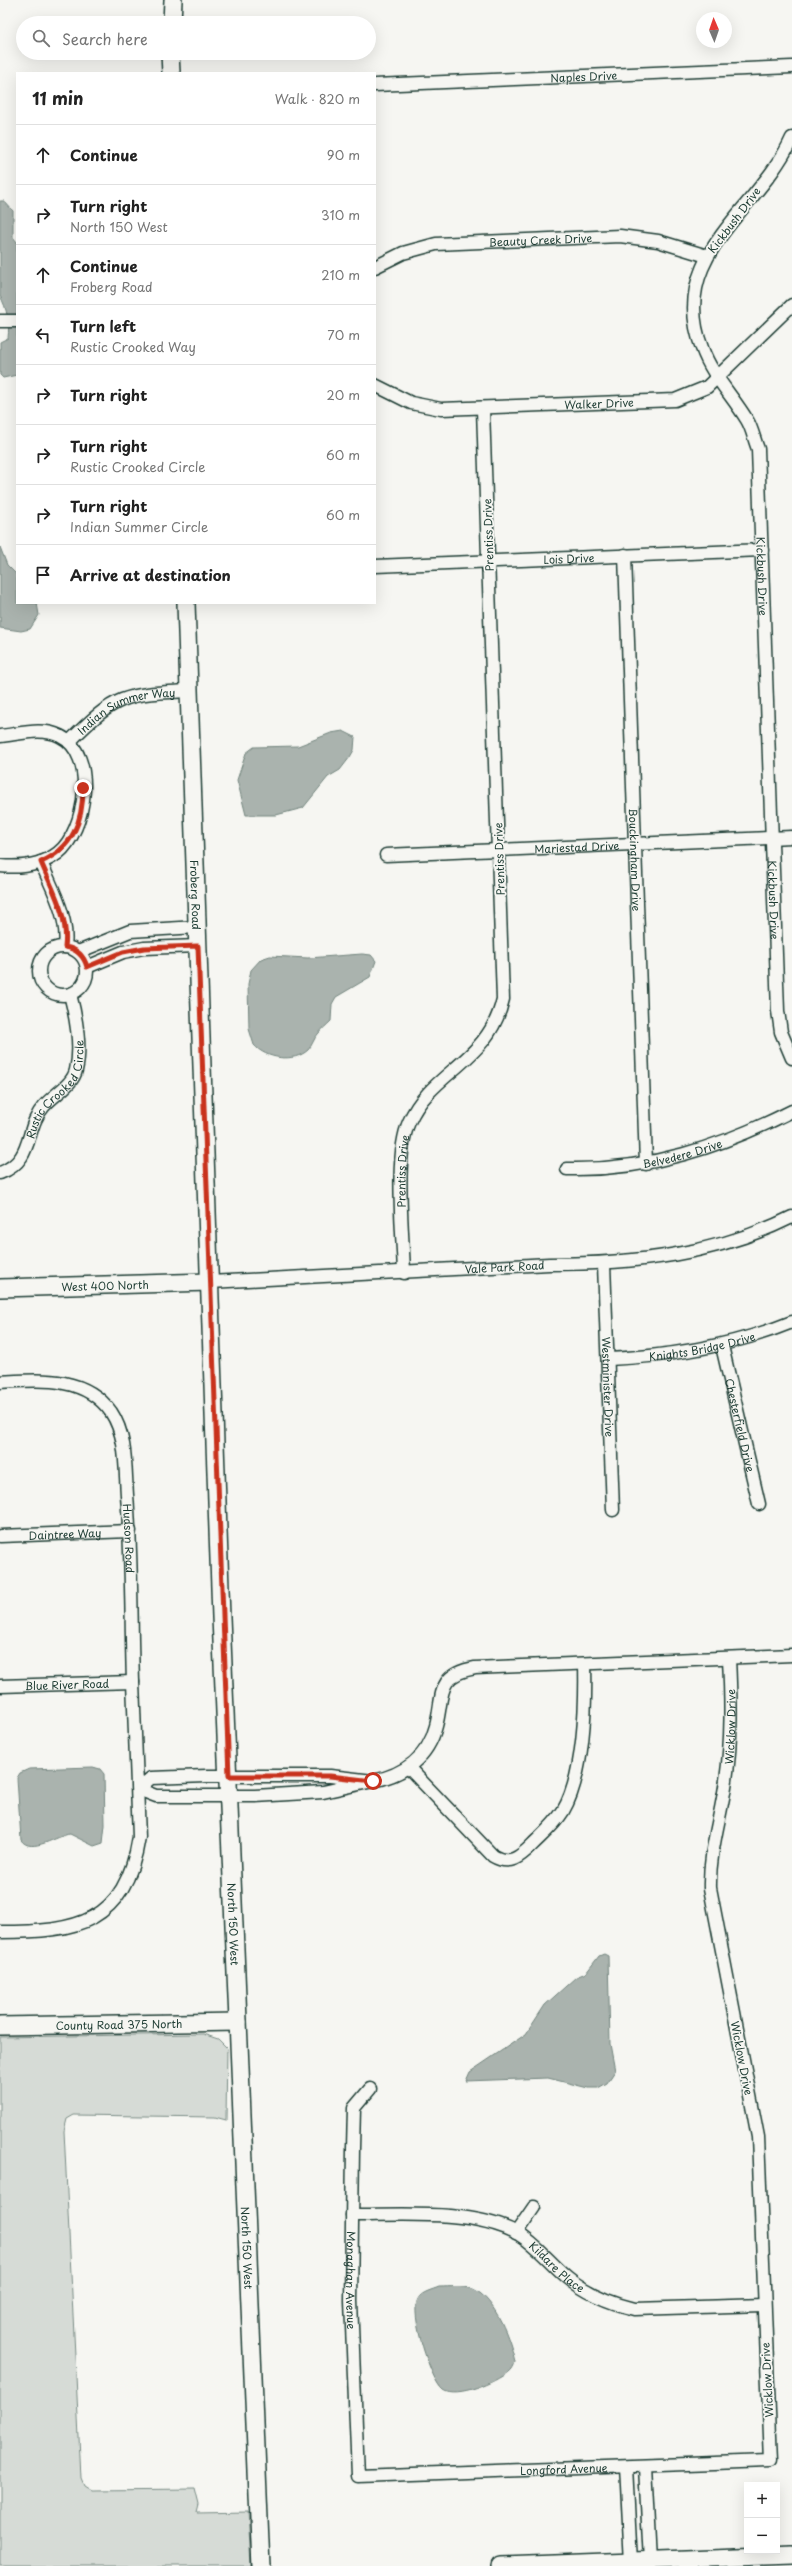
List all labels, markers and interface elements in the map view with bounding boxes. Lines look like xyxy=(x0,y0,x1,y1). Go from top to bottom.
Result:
north arrow xyxy=(696,12,732,48)
search box xyxy=(16,16,376,60)
icon: search xyxy=(30,27,52,49)
text: Search here xyxy=(62,27,148,50)
street label: Naples Drive xyxy=(550,66,618,86)
text: 11 min xyxy=(32,85,84,111)
text: Walk · 820 m xyxy=(275,89,360,108)
text: Continue xyxy=(70,143,138,166)
icon: ahead xyxy=(32,144,54,166)
text: 90 m xyxy=(327,145,360,164)
street label: Kickbush Drive xyxy=(703,183,765,257)
text: Turn right xyxy=(70,194,147,217)
icon: right xyxy=(32,204,54,226)
text: 310 m xyxy=(321,205,360,224)
text: North 150 West xyxy=(70,217,168,236)
street label: Beauty Creek Drive xyxy=(488,229,593,250)
text: Continue xyxy=(70,254,138,277)
icon: ahead xyxy=(32,264,54,286)
text: 210 m xyxy=(321,265,360,284)
text: Froberg Road xyxy=(70,277,153,296)
text: Turn left xyxy=(70,314,136,337)
icon: left xyxy=(32,324,54,346)
text: 70 m xyxy=(327,325,360,344)
text: Rustic Crooked Way xyxy=(70,337,196,356)
text: Turn right xyxy=(70,383,147,406)
icon: right xyxy=(32,384,54,406)
text: 20 m xyxy=(326,385,360,404)
street label: Walker Drive xyxy=(564,393,634,413)
text: Turn right xyxy=(70,434,147,457)
icon: right xyxy=(32,444,54,466)
text: 60 m xyxy=(326,445,360,464)
text: Rustic Crooked Circle xyxy=(70,457,206,476)
text: Turn right xyxy=(70,494,147,517)
street label: Prentiss Drive xyxy=(478,498,498,572)
icon: right xyxy=(32,504,54,526)
text: 60 m xyxy=(326,505,360,524)
text: Indian Summer Circle xyxy=(70,517,208,536)
street label: Kickbush Drive xyxy=(753,536,772,616)
street label: Lois Drive xyxy=(543,548,595,568)
text: Arrive at destination xyxy=(70,563,231,586)
icon: arrive xyxy=(32,564,54,586)
street label: Indian Summer Way xyxy=(73,683,176,738)
route end xyxy=(74,779,92,797)
street label: Bouckingham Drive xyxy=(625,808,646,912)
street label: Prentiss Drive xyxy=(489,822,509,896)
street label: Mariestad Drive xyxy=(534,836,620,857)
street label: Froberg Road xyxy=(186,860,206,930)
street label: Kickbush Drive xyxy=(764,860,784,940)
street label: Rustic Crooked Circle xyxy=(21,1040,87,1141)
street label: Prentiss Drive xyxy=(392,1133,413,1208)
street label: Belvedere Drive xyxy=(641,1134,724,1172)
street label: Vale Park Road xyxy=(464,1256,545,1277)
street label: West 400 North xyxy=(61,1275,149,1295)
street label: Knights Bridge Drive xyxy=(648,1327,757,1365)
street label: Westminister Drive xyxy=(598,1336,619,1437)
street label: Chesterfield Drive xyxy=(721,1376,760,1474)
street label: Hudson Road xyxy=(119,1503,139,1573)
street label: Daintree Way xyxy=(28,1524,102,1543)
street label: Blue River Road xyxy=(25,1674,110,1694)
street label: Wicklow Drive xyxy=(720,1689,739,1765)
route start xyxy=(364,1772,382,1790)
street label: North 150 West xyxy=(224,1882,244,1966)
street label: County Road 375 North xyxy=(55,2014,182,2034)
street label: Wicklow Drive xyxy=(726,2019,758,2097)
street label: North 150 West xyxy=(237,2206,258,2290)
street label: Monaghan Avenue xyxy=(342,2231,361,2330)
street label: Kildare Place xyxy=(526,2237,588,2296)
street label: Wicklow Drive xyxy=(757,2342,777,2418)
street label: Longford Avenue xyxy=(520,2458,608,2479)
map controls xyxy=(744,2482,780,2554)
button: + xyxy=(744,2482,780,2518)
button: − xyxy=(744,2518,780,2554)

